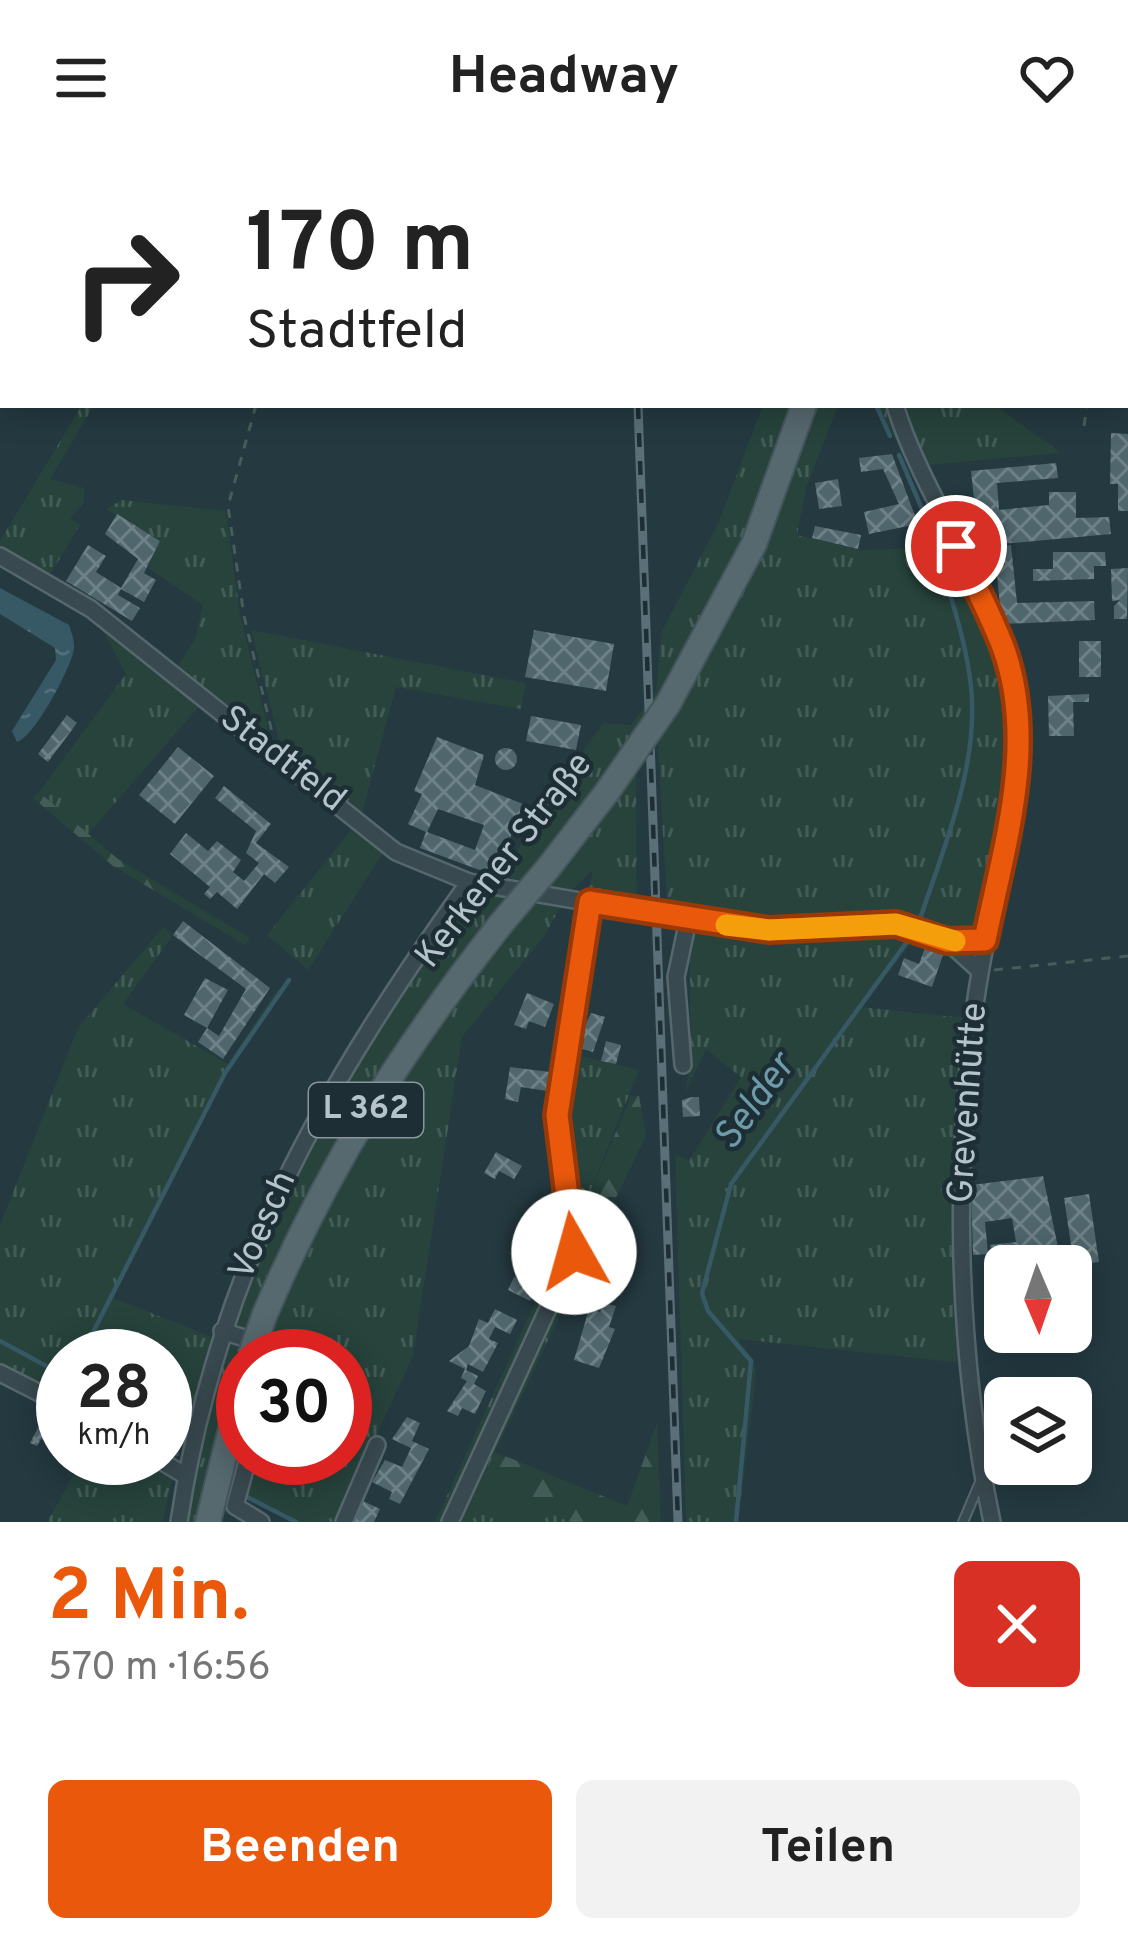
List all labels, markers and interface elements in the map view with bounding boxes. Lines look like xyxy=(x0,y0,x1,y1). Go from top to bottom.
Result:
text: Headway xyxy=(449,44,679,113)
icon: menu xyxy=(48,45,114,111)
icon: heart xyxy=(1014,45,1080,111)
text: 170 m xyxy=(246,195,474,301)
icon: right xyxy=(48,204,204,360)
text: Stadtfeld xyxy=(246,299,467,368)
pin xyxy=(905,495,1007,597)
icon: arrive xyxy=(923,513,989,579)
street label: Stadtfeld xyxy=(210,696,354,824)
street label: Kerkener Straße xyxy=(406,744,604,978)
street label: Grevenhütte xyxy=(939,1001,999,1205)
water label: Selder xyxy=(704,1042,809,1161)
road number: L 362 xyxy=(309,1083,423,1137)
street label: Voesch xyxy=(220,1164,308,1288)
position arrow xyxy=(511,1189,637,1315)
north arrow xyxy=(984,1245,1092,1353)
map controls xyxy=(984,1245,1092,1485)
speed limit sign: 30 xyxy=(216,1329,372,1485)
text: 28 xyxy=(77,1354,151,1430)
button: layers xyxy=(984,1377,1092,1485)
text: km/h xyxy=(78,1418,150,1455)
text: 2 Min. xyxy=(48,1554,249,1646)
button: close xyxy=(954,1561,1080,1687)
text: 570 m · 16:56 xyxy=(48,1645,271,1694)
button: Beenden xyxy=(48,1780,552,1918)
button: Teilen xyxy=(576,1780,1080,1918)

